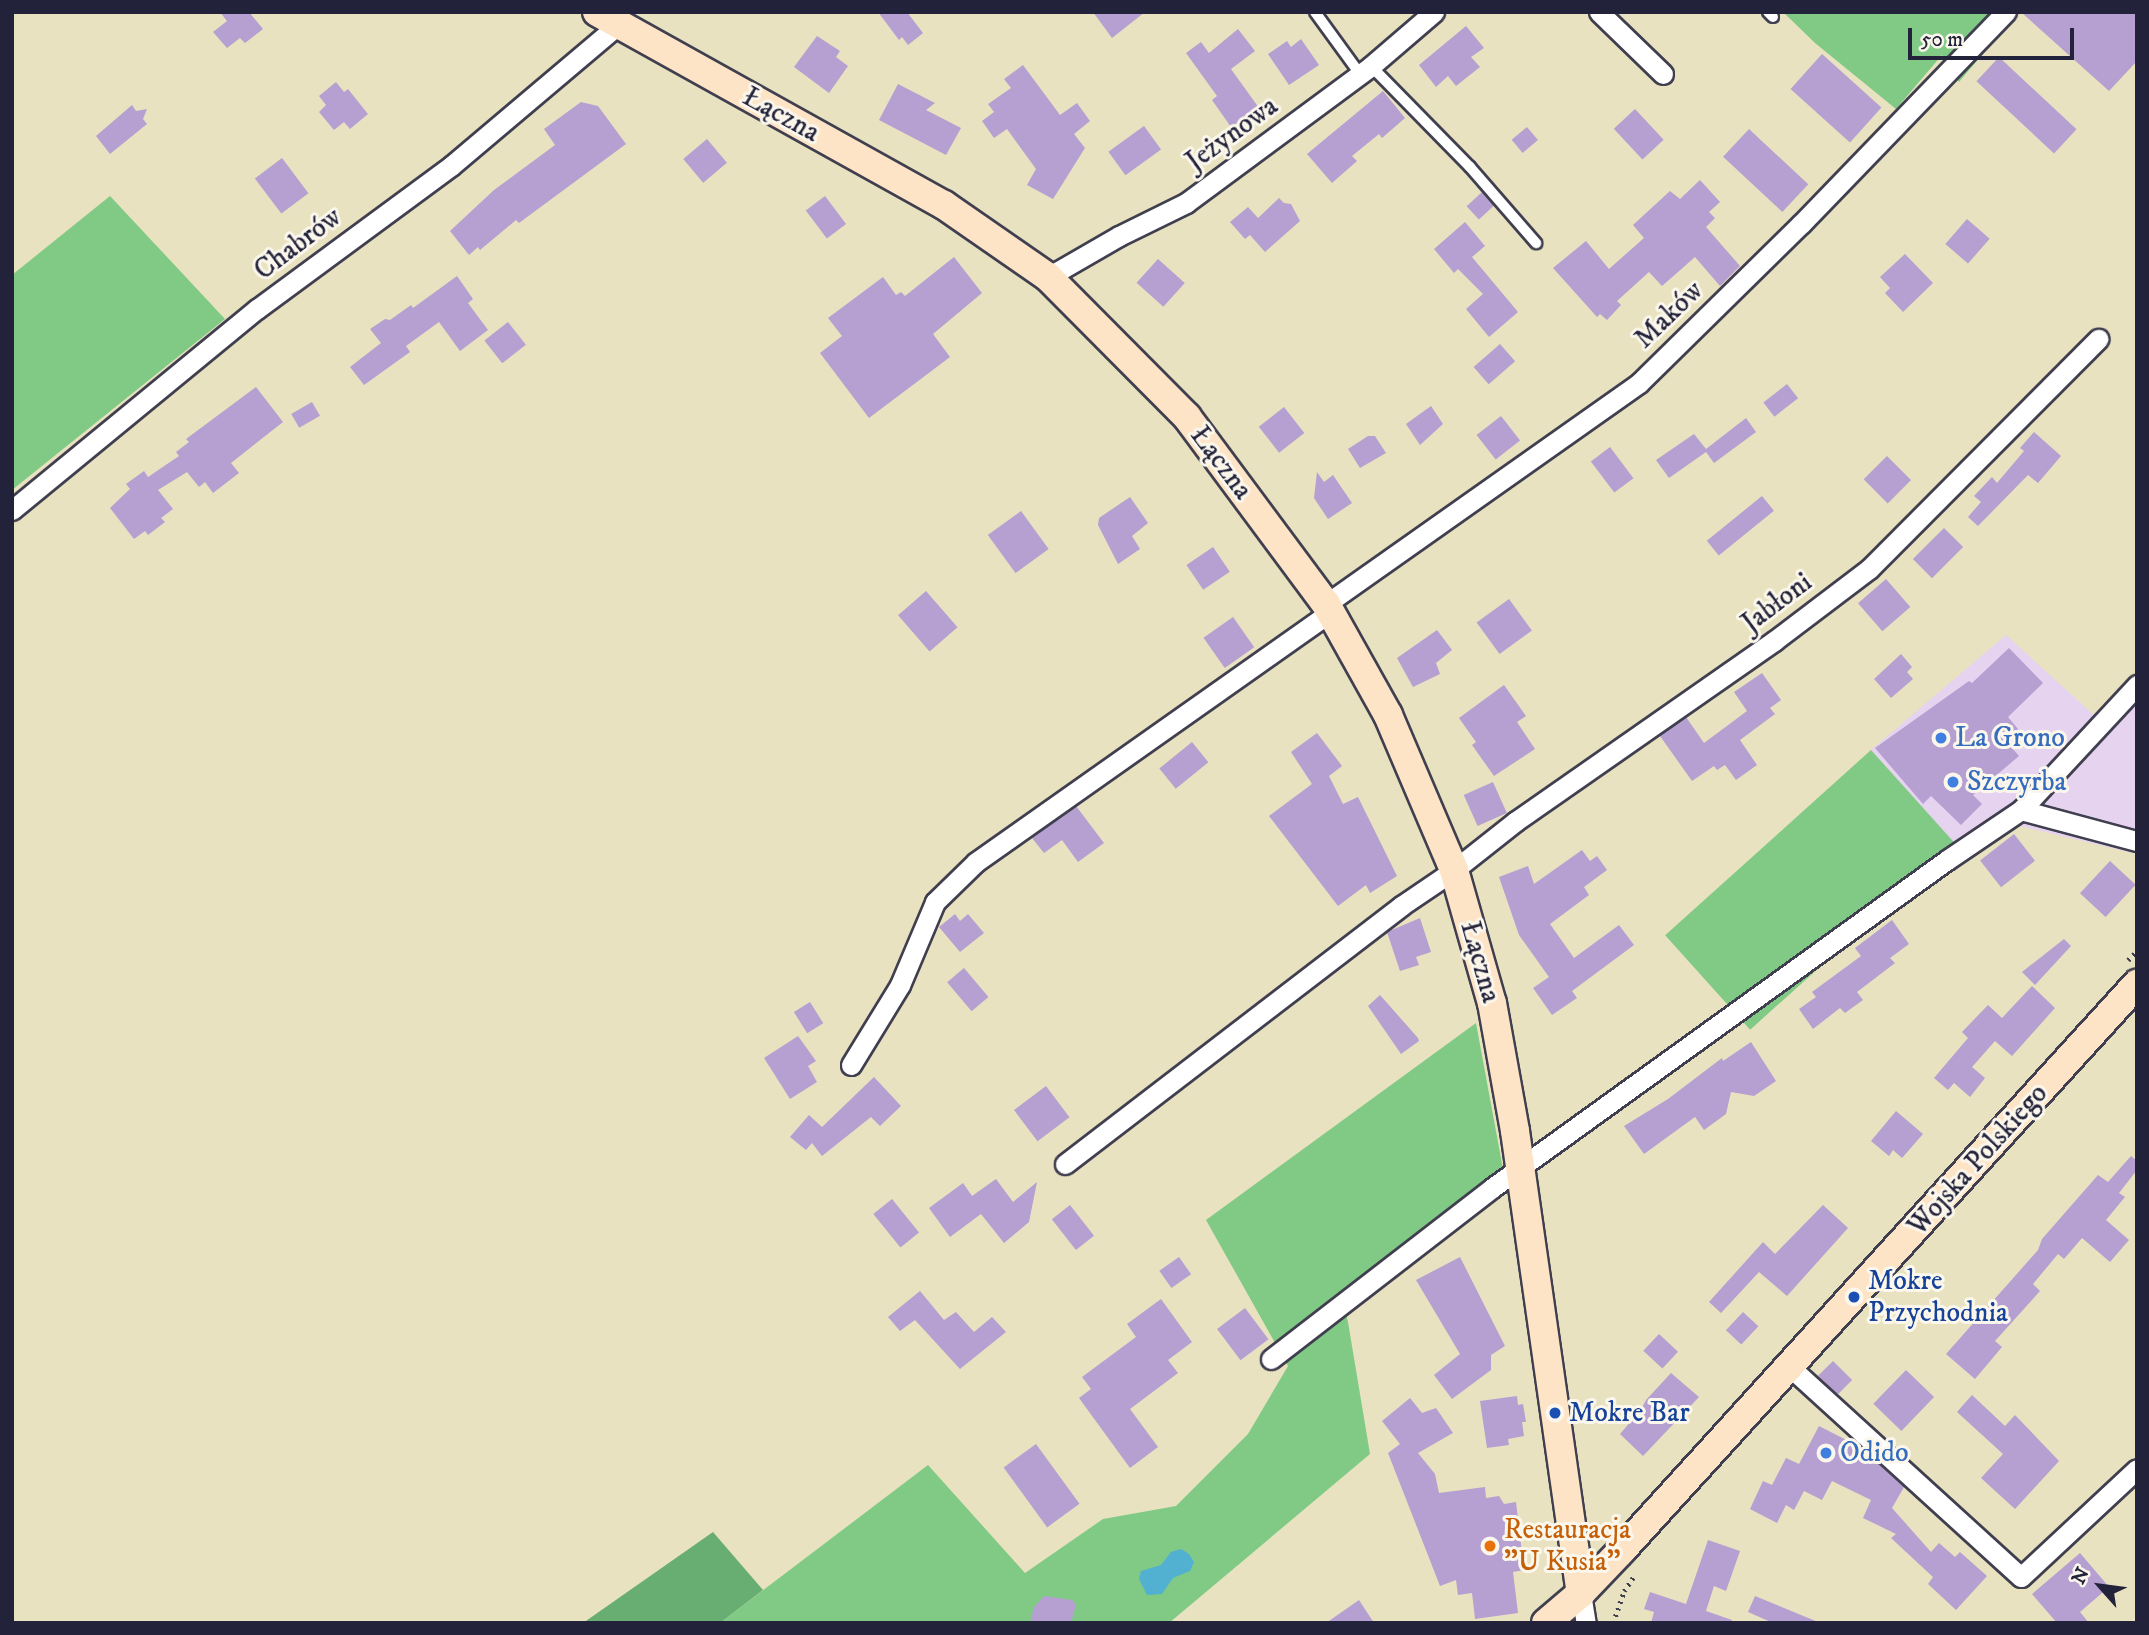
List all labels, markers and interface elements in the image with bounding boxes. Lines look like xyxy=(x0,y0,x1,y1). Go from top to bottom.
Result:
scale bar xyxy=(1911,14,2077,58)
text: 50 m xyxy=(1921,27,1963,53)
street label: Łączna xyxy=(737,80,825,150)
street label: Jeżynowa xyxy=(1179,89,1285,179)
street label: Chabrów xyxy=(248,200,348,288)
street label: Maków xyxy=(1628,274,1710,356)
street label: Łączna xyxy=(1183,420,1259,506)
street label: Jabłoni xyxy=(1735,566,1819,640)
place label: La Grono xyxy=(1955,721,2065,755)
marker: La Grono xyxy=(1933,730,1949,746)
place label: Szczyrba xyxy=(1967,765,2067,799)
marker: Szczyrba xyxy=(1945,774,1961,790)
street label: Łączna xyxy=(1452,918,1508,1006)
street label: Wojska Polskiego xyxy=(1901,1077,2055,1243)
place label: Mokre Przychodnia xyxy=(1868,1264,2008,1330)
marker: Mokre Przychodnia xyxy=(1846,1289,1862,1305)
place label: Mokre Bar xyxy=(1569,1396,1690,1430)
marker: Mokre Bar xyxy=(1547,1405,1563,1421)
place label: Odido xyxy=(1840,1436,1909,1470)
marker: Odido xyxy=(1818,1445,1834,1461)
place label: Restauracja "U Kusia" xyxy=(1504,1513,1631,1579)
marker: Restauracja "U Kusia" xyxy=(1482,1538,1498,1554)
north arrow xyxy=(2065,1551,2135,1621)
text: N xyxy=(2067,1564,2095,1588)

